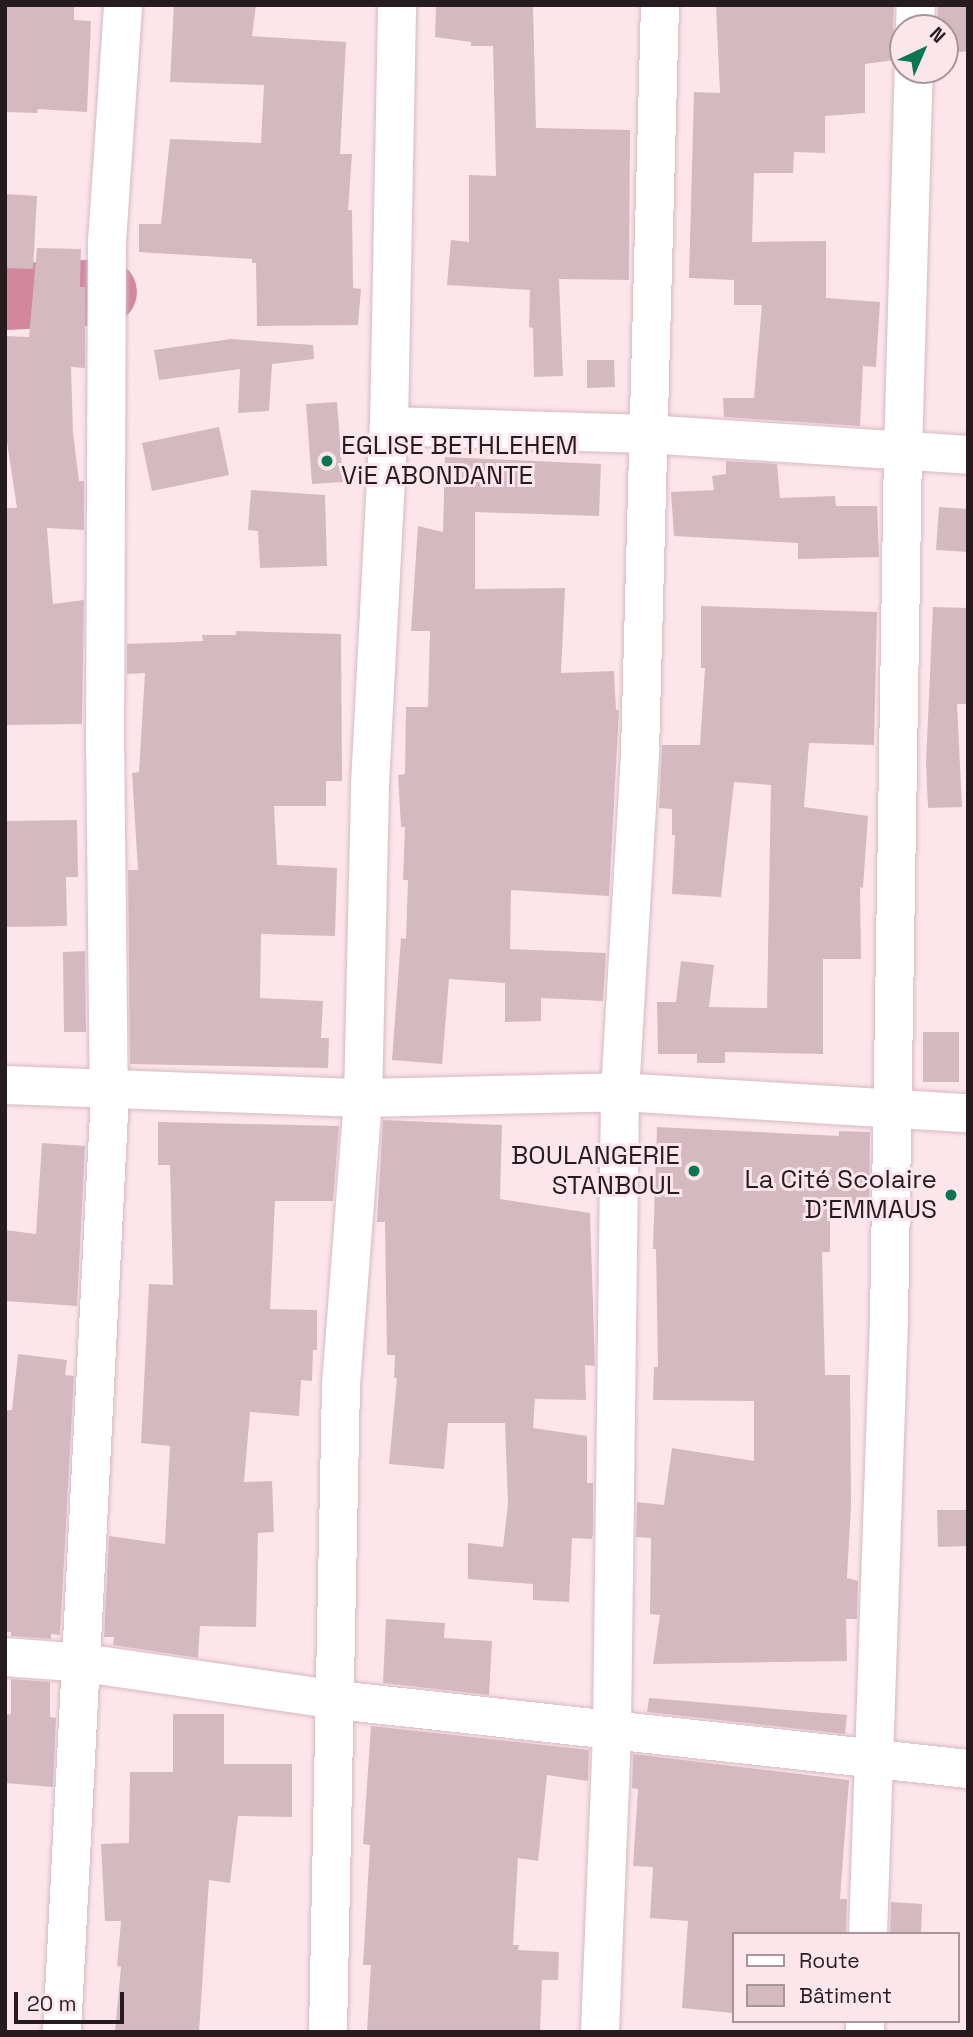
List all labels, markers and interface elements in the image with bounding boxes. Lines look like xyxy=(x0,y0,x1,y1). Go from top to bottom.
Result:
north arrow xyxy=(889,14,959,84)
text: N xyxy=(924,22,951,48)
place label: EGLISE BETHLEHEM ViE ABONDANTE xyxy=(341,430,578,492)
marker: EGLISE BETHLEHEM ViE ABONDANTE xyxy=(319,453,335,469)
place label: BOULANGERIE STANBOUL xyxy=(511,1140,680,1202)
marker: BOULANGERIE STANBOUL xyxy=(686,1163,702,1179)
place label: La Cité Scolaire D'EMMAUS xyxy=(745,1164,937,1226)
marker: La Cité Scolaire D'EMMAUS xyxy=(943,1187,959,1203)
legend xyxy=(732,1932,959,2023)
text: Route xyxy=(799,1947,860,1974)
scale bar xyxy=(18,1978,128,2022)
text: Bâtiment xyxy=(799,1982,892,2009)
text: 20 m xyxy=(27,1990,77,2017)

